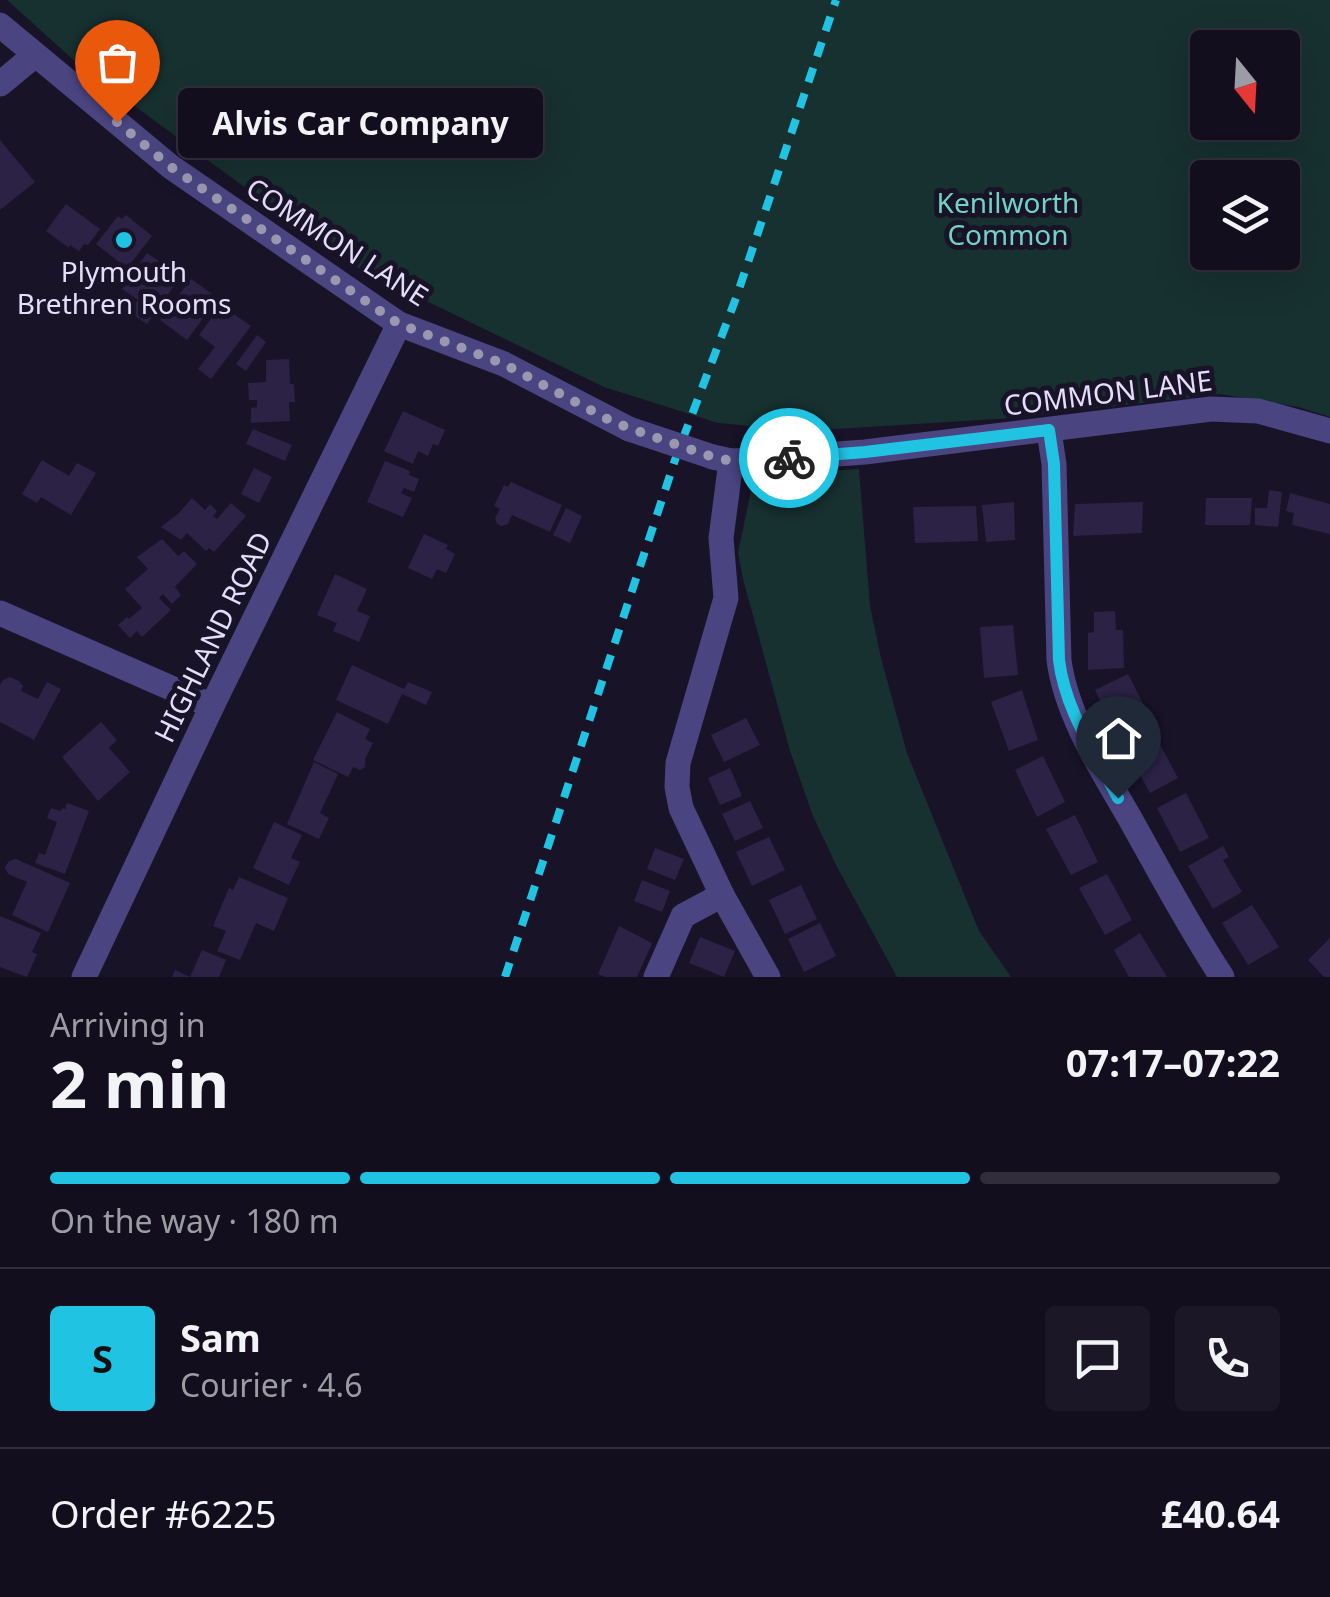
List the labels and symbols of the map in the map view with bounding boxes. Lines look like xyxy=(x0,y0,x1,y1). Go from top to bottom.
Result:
pin xyxy=(75,20,160,123)
north arrow xyxy=(1190,30,1300,140)
callout: Alvis Car Company xyxy=(177,87,542,157)
street label: COMMON LANE xyxy=(239,168,436,314)
park label: Kenilworth Common xyxy=(937,183,1079,253)
marker: Plymouth Brethren Rooms xyxy=(113,229,135,251)
place label: Plymouth Brethren Rooms xyxy=(17,252,231,322)
street label: COMMON LANE xyxy=(1002,360,1214,424)
courier xyxy=(739,408,839,508)
street label: HIGHLAND ROAD xyxy=(145,525,280,748)
pin xyxy=(1076,696,1161,799)

